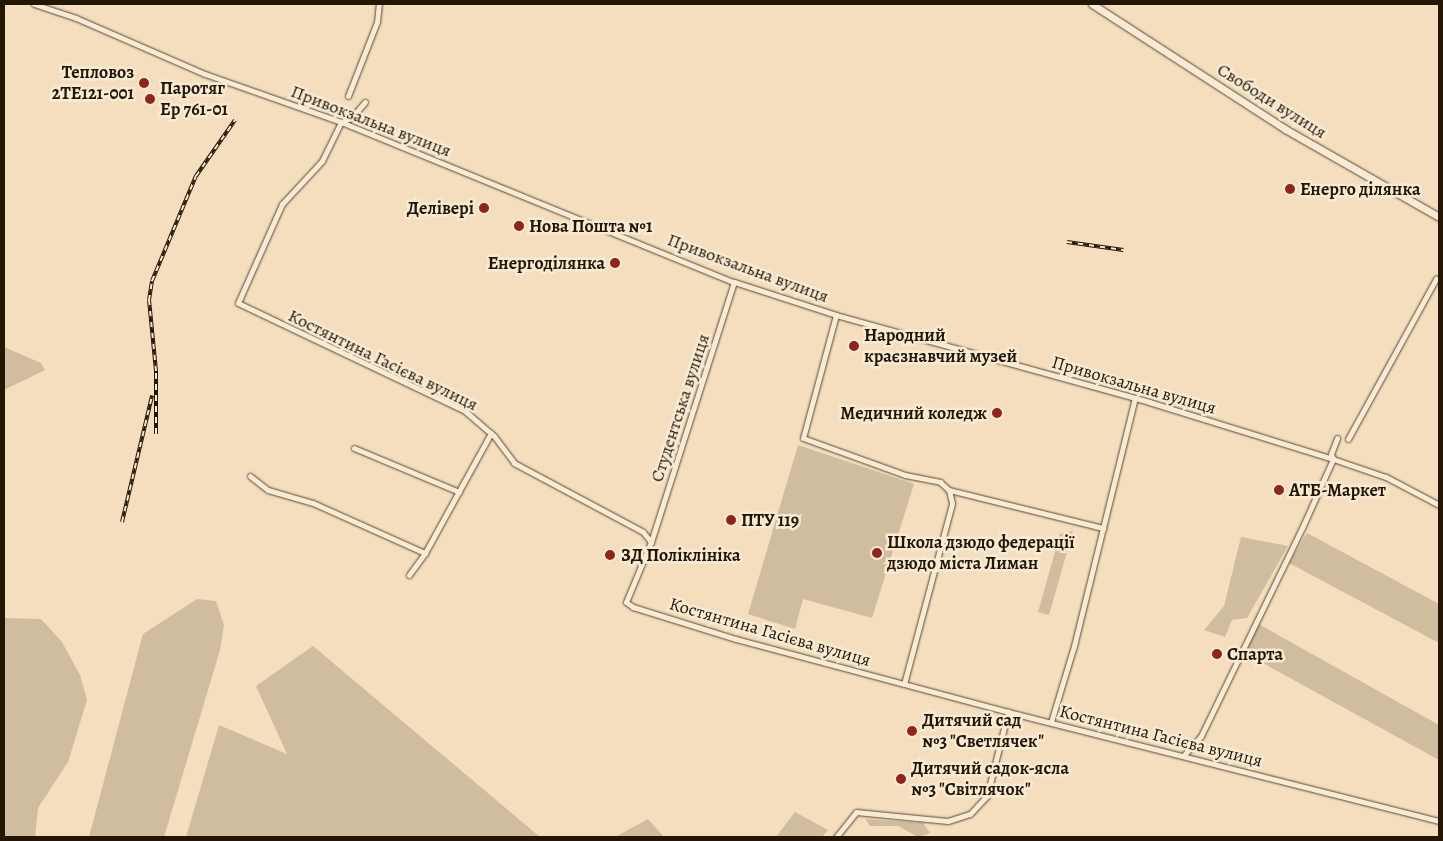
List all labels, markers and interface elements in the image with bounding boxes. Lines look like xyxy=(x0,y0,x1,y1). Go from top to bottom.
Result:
street label: Свободи вулиця xyxy=(1213,59,1331,143)
place label: Тепловоз 2ТЕ121-001 xyxy=(52,62,134,104)
marker: Тепловоз 2ТЕ121-001 xyxy=(138,77,150,89)
place label: Паротяг Ер 761-01 xyxy=(160,78,228,120)
street label: Привокзальна вулиця xyxy=(288,80,454,162)
marker: Паротяг Ер 761-01 xyxy=(144,93,156,105)
place label: Енерго ділянка xyxy=(1300,178,1420,200)
marker: Енерго ділянка xyxy=(1284,183,1296,195)
place label: Делівері xyxy=(407,197,474,219)
marker: Делівері xyxy=(478,202,490,214)
place label: Нова Пошта №1 xyxy=(529,215,652,237)
marker: Нова Пошта №1 xyxy=(513,220,525,232)
street label: Привокзальна вулиця xyxy=(664,229,832,307)
place label: Енергоділянка xyxy=(488,252,605,274)
marker: Енергоділянка xyxy=(609,257,621,269)
street label: Костянтина Гасієва вулиця xyxy=(285,305,481,415)
place label: Народний краєзнавчий музей xyxy=(864,325,1017,368)
street label: Студентська вулиця xyxy=(646,331,714,485)
marker: Народний краєзнавчий музей xyxy=(848,340,860,352)
street label: Привокзальна вулиця xyxy=(1049,351,1219,419)
place label: Медичний коледж xyxy=(840,402,987,424)
marker: Медичний коледж xyxy=(991,407,1003,419)
place label: АТБ-Маркет xyxy=(1289,479,1386,501)
marker: АТБ-Маркет xyxy=(1273,484,1285,496)
place label: ПТУ 119 xyxy=(741,509,799,531)
marker: ПТУ 119 xyxy=(725,514,737,526)
place label: Школа дзюдо федерації дзюдо міста Лиман xyxy=(887,532,1075,574)
place label: ЗД Поліклініка xyxy=(621,544,741,566)
marker: Школа дзюдо федерації дзюдо міста Лиман xyxy=(871,547,883,559)
marker: ЗД Поліклініка xyxy=(603,548,617,562)
street label: Костянтина Гасієва вулиця xyxy=(667,593,873,671)
place label: Спарта xyxy=(1227,643,1283,665)
marker: Спарта xyxy=(1211,648,1223,660)
street label: Костянтина Гасієва вулиця xyxy=(1057,700,1265,772)
place label: Дитячий сад №3 "Светлячек" xyxy=(922,710,1044,752)
marker: Дитячий сад №3 "Светлячек" xyxy=(906,725,918,737)
place label: Дитячий садок-ясла №3 "Світлячок" xyxy=(911,758,1069,801)
marker: Дитячий садок-ясла №3 "Світлячок" xyxy=(895,773,907,785)

